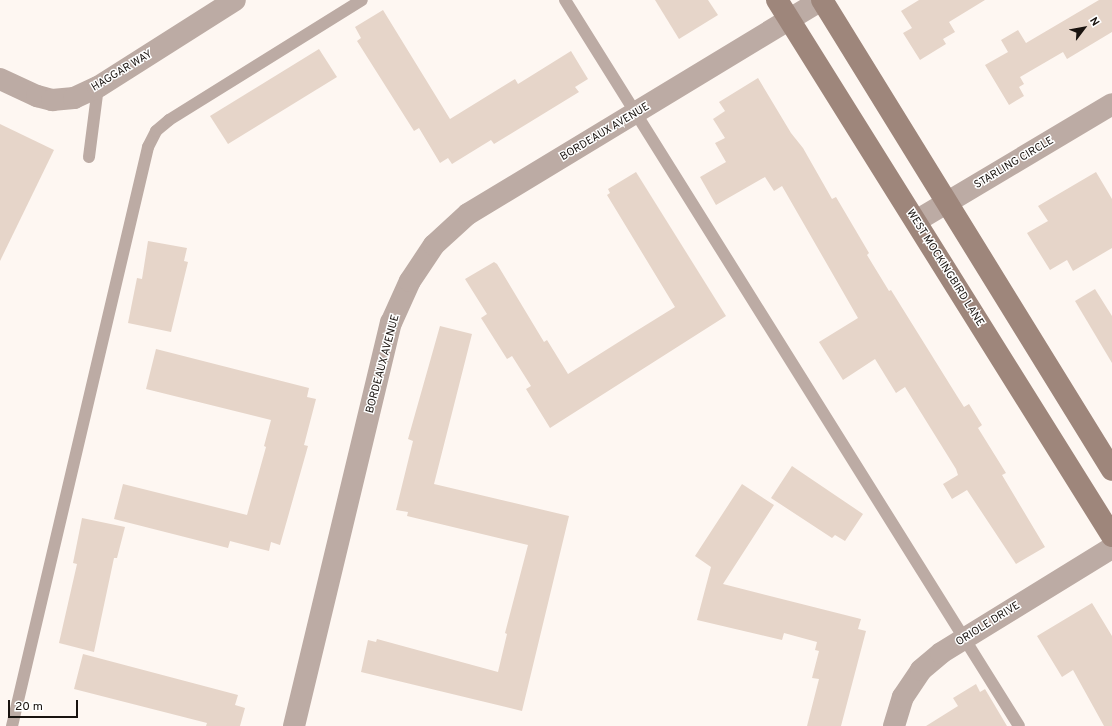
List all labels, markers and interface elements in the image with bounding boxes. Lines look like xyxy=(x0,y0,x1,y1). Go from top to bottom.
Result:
north arrow xyxy=(1064,8,1104,48)
text: N xyxy=(1086,15,1102,29)
street label: HAGGAR WAY xyxy=(89,48,155,94)
street label: BORDEAUX AVENUE xyxy=(558,100,652,164)
street label: STARLING CIRCLE xyxy=(972,134,1056,192)
street label: WEST MOCKINGBIRD LANE xyxy=(903,207,987,329)
street label: BORDEAUX AVENUE xyxy=(363,313,403,415)
street label: ORIOLE DRIVE xyxy=(954,599,1022,649)
scale bar xyxy=(10,692,80,718)
text: 20 m xyxy=(15,699,43,715)

